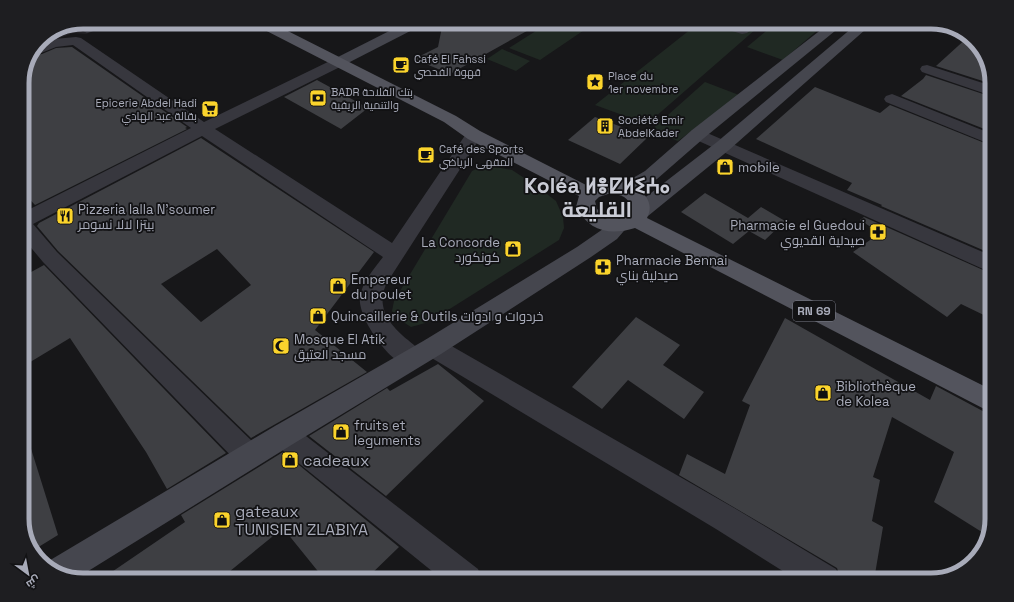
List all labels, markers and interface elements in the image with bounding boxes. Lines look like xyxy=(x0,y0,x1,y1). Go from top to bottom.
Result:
place label: Café El Fahssi قهوة الفحصي xyxy=(414,52,486,80)
cafe icon: Café El Fahssi قهوة الفحصي xyxy=(391,55,411,75)
place label: Place du 1er novembre xyxy=(608,69,679,96)
place icon: Place du 1er novembre xyxy=(585,72,605,92)
place label: BADR بتك الفلاحة والتنمية الريفية xyxy=(331,85,413,112)
bank icon: BADR بتك الفلاحة والتنمية الريفية xyxy=(308,88,328,108)
place label: Epicerie Abdel Hadi بقالة عبد الهادي xyxy=(96,96,197,125)
supermarket icon: Epicerie Abdel Hadi بقالة عبد الهادي xyxy=(200,99,220,119)
place label: Société Emir AbdelKader xyxy=(618,113,684,140)
building icon: Société Emir AbdelKader xyxy=(595,116,615,136)
place label: Café des Sports المقهى الرياضي xyxy=(439,142,524,170)
cafe icon: Café des Sports المقهى الرياضي xyxy=(416,145,436,165)
shop icon: mobile xyxy=(715,157,735,177)
place label: mobile xyxy=(738,159,780,176)
district label: Koléa ⵍⴻⵇⵍⵉⵄⴰ القليعة xyxy=(524,172,670,223)
place label: Pizzeria lalla N'soumer بيتزا لالا نسومر xyxy=(77,201,215,233)
restaurant icon: Pizzeria lalla N'soumer بيتزا لالا نسومر xyxy=(55,206,75,226)
place label: Pharmacie el Guedoui صيدلية القديوي xyxy=(730,217,865,251)
pharmacy icon: Pharmacie el Guedoui صيدلية القديوي xyxy=(868,222,888,242)
place label: La Concorde كونكورد xyxy=(421,234,500,266)
shop icon: La Concorde كونكورد xyxy=(503,239,523,259)
place label: Pharmacie Bennai صيدلية بناي xyxy=(616,252,728,286)
pharmacy icon: Pharmacie Bennai صيدلية بناي xyxy=(593,257,613,277)
place label: Empereur du poulet xyxy=(351,271,412,303)
shop icon: Empereur du poulet xyxy=(328,276,348,296)
road number: RN 69 xyxy=(793,301,835,321)
shop icon: Quincaillerie & Outils خردوات و ادوات xyxy=(308,306,328,326)
place label: Quincaillerie & Outils خردوات و ادوات xyxy=(331,308,543,325)
place label: Mosque El Atik مسجد العتيق xyxy=(294,331,385,363)
mosque icon: Mosque El Atik مسجد العتيق xyxy=(271,336,291,356)
place label: Bibliothèque de Kolea xyxy=(836,378,916,410)
shop icon: Bibliothèque de Kolea xyxy=(813,383,833,403)
place label: fruits et leguments xyxy=(354,417,421,449)
shop icon: fruits et leguments xyxy=(331,422,351,442)
shop icon: cadeaux xyxy=(280,450,300,470)
place label: cadeaux xyxy=(303,450,370,471)
place label: gateaux TUNISIEN ZLABIYA xyxy=(235,501,368,540)
shop icon: gateaux TUNISIEN ZLABIYA xyxy=(212,510,232,530)
north arrow xyxy=(8,554,48,594)
text: ش xyxy=(24,573,43,592)

